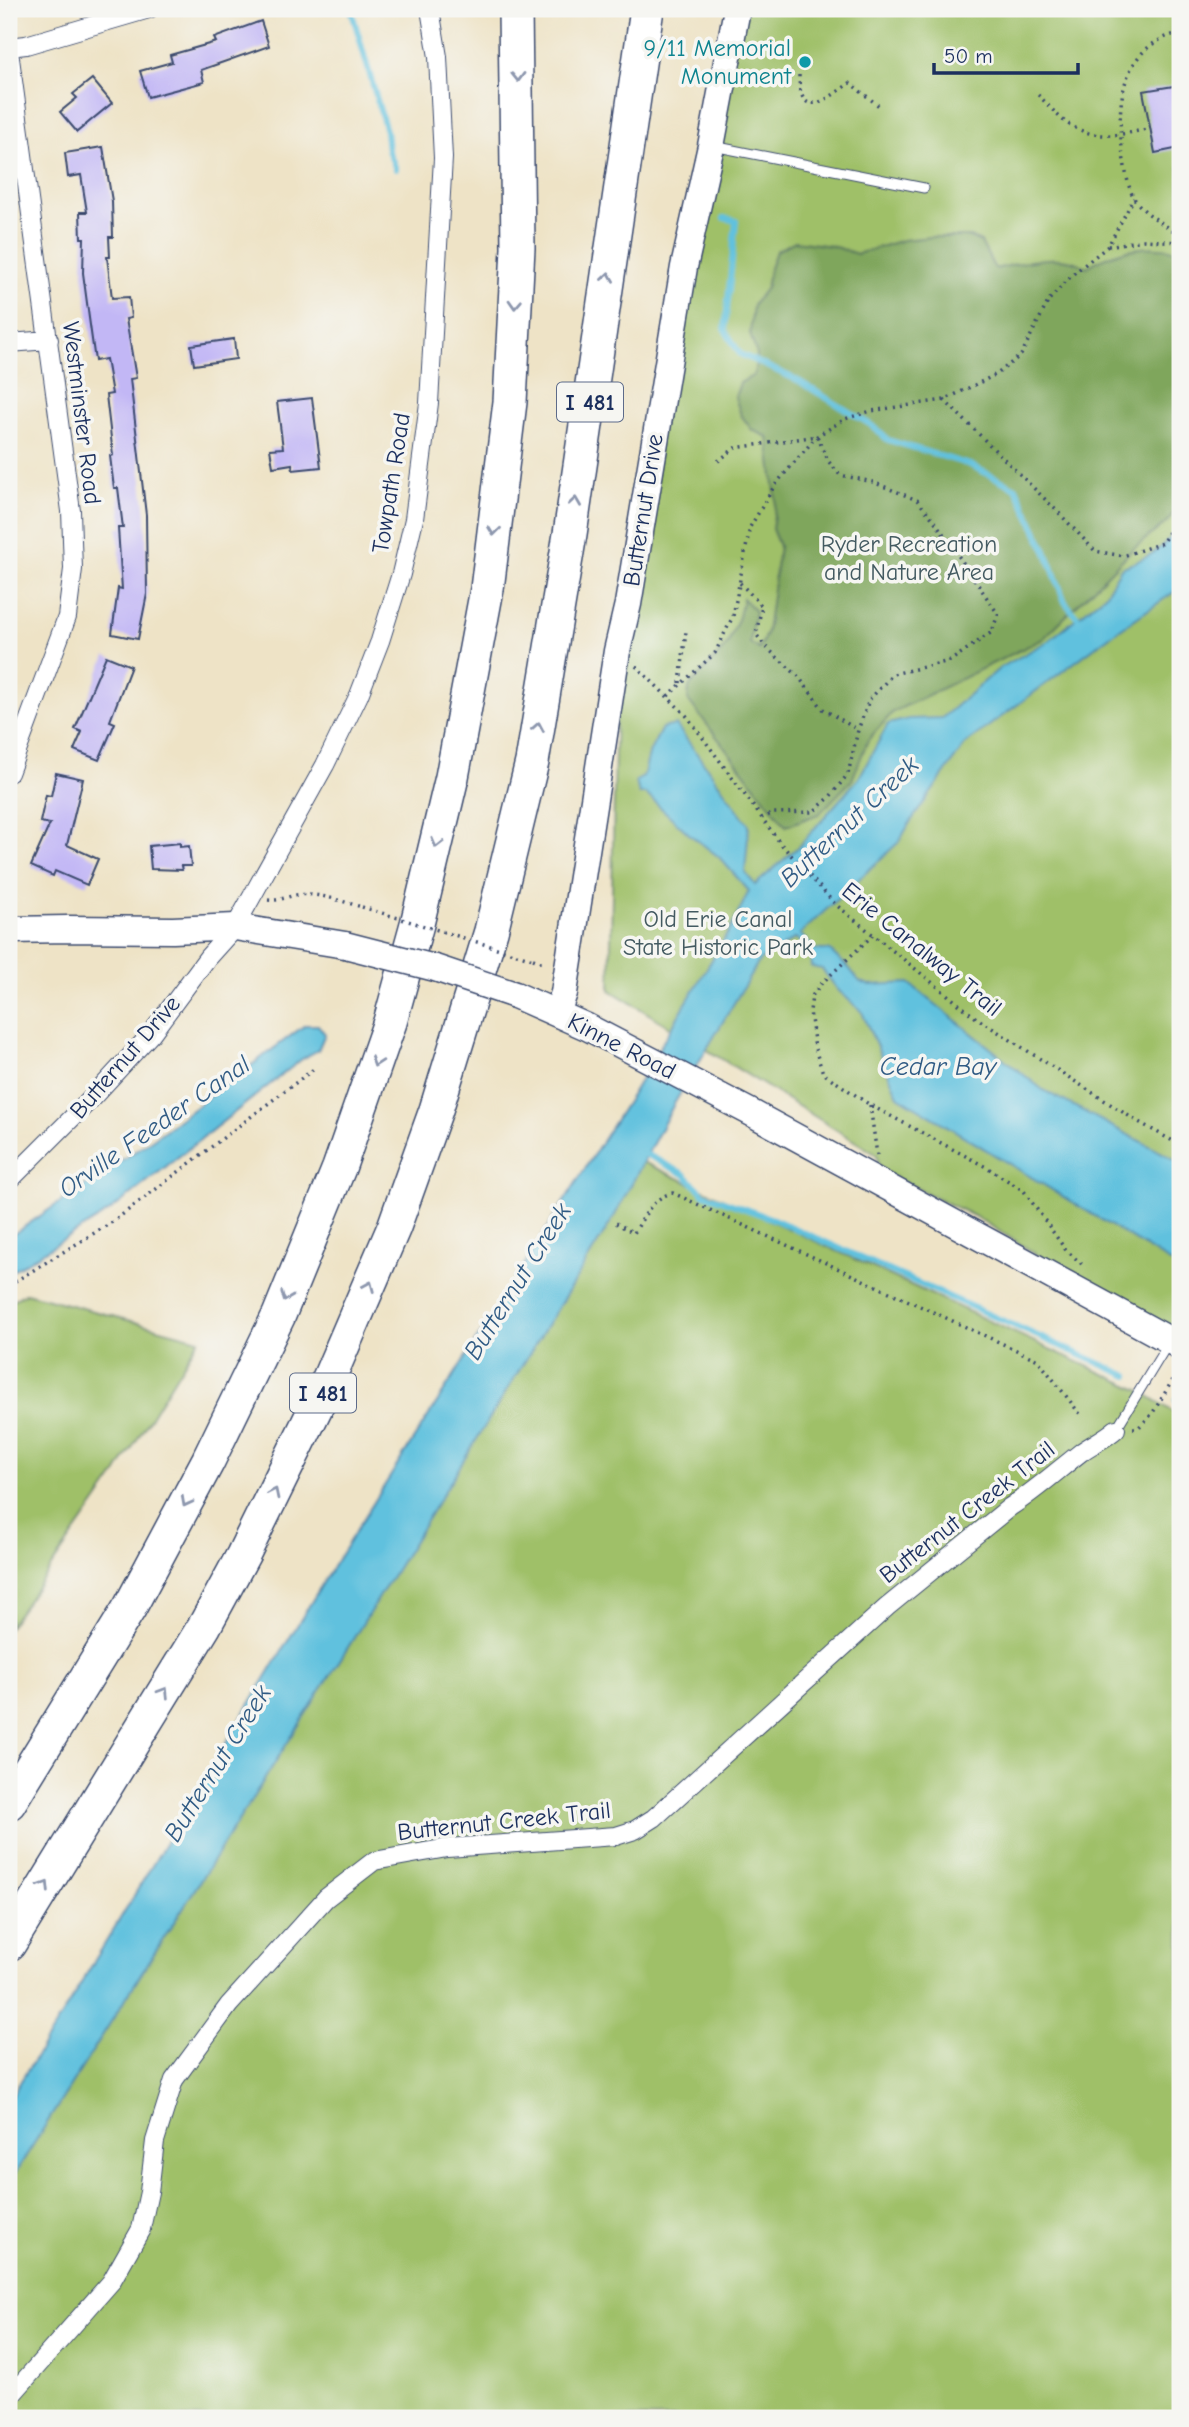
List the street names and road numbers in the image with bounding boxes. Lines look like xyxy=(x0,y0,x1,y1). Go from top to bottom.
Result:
street label: Westminster Road xyxy=(57,320,107,506)
road number: I 481 xyxy=(557,382,623,422)
street label: Towpath Road xyxy=(366,411,416,555)
street label: Butternut Drive xyxy=(617,432,669,588)
street label: Erie Canalway Trail xyxy=(837,876,1007,1022)
street label: Butternut Drive xyxy=(64,990,186,1124)
street label: Kinne Road xyxy=(563,1007,681,1085)
road number: I 481 xyxy=(290,1374,356,1412)
street label: Butternut Creek Trail xyxy=(874,1435,1060,1589)
street label: Butternut Creek Trail xyxy=(396,1796,612,1846)

